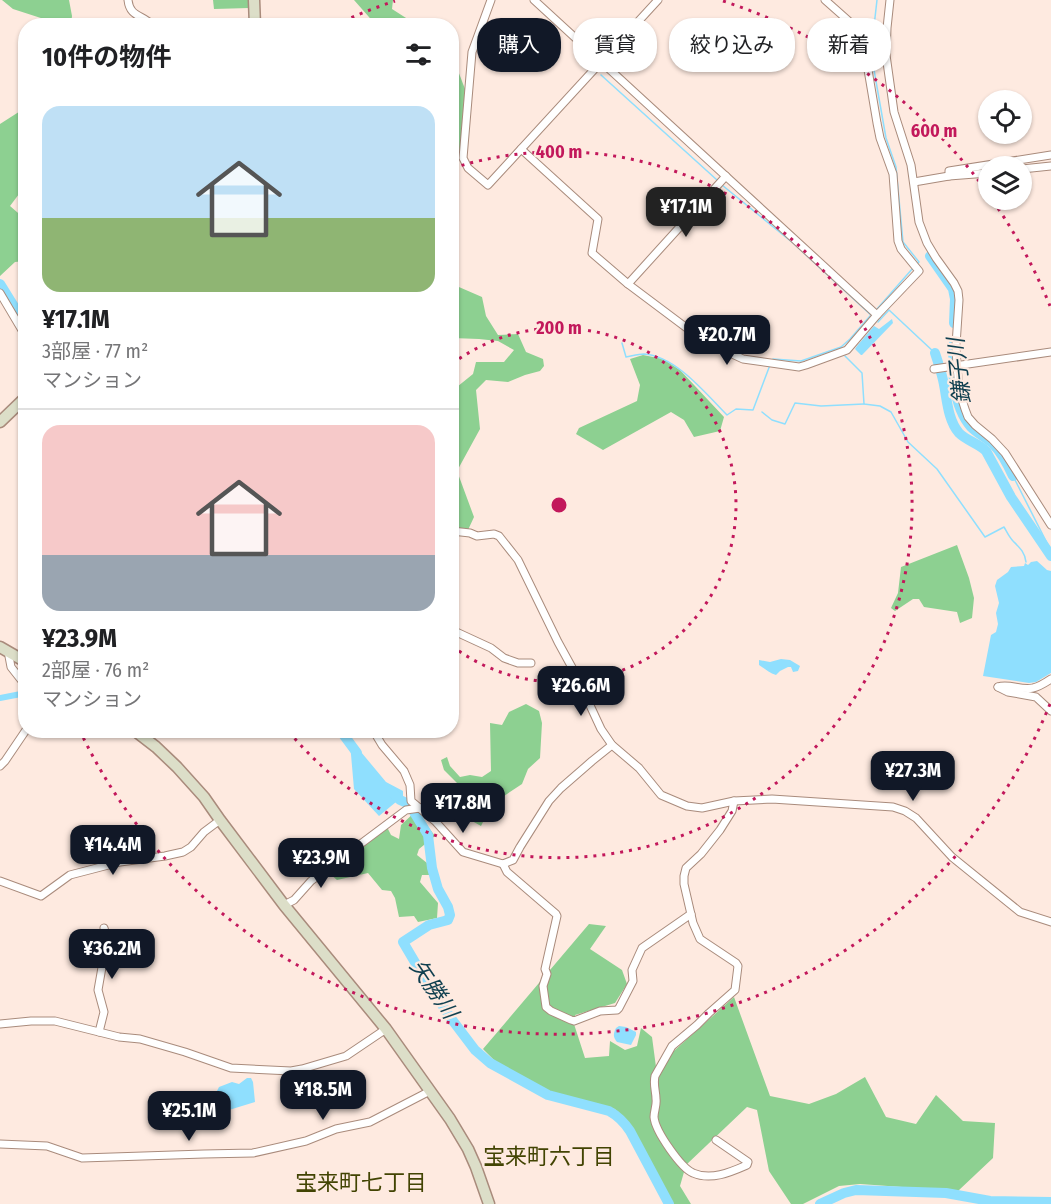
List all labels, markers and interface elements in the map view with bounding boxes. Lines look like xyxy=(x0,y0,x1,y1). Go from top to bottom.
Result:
chip: 購入 xyxy=(477,18,561,72)
chip: 賃貸 xyxy=(573,18,657,72)
chip: 絞り込み xyxy=(669,18,795,72)
chip: 新着 xyxy=(807,18,891,72)
icon: filters xyxy=(402,38,435,71)
text: 10件の物件 xyxy=(42,42,171,73)
map controls xyxy=(978,90,1032,210)
button: locate xyxy=(978,90,1032,144)
text: 600 m xyxy=(911,120,957,142)
text: 400 m xyxy=(536,141,582,163)
icon: home xyxy=(185,145,293,253)
button: layers xyxy=(978,156,1032,210)
pin: ¥17.1M xyxy=(637,187,735,238)
text: ¥17.1M xyxy=(660,194,712,218)
text: ¥17.1M xyxy=(42,304,110,335)
pin: ¥20.7M xyxy=(678,315,776,366)
text: 200 m xyxy=(535,317,582,339)
text: ¥20.7M xyxy=(698,322,756,346)
water label: 鎌子川 xyxy=(942,335,976,405)
text: 3部屋 · 77 m² xyxy=(42,339,148,363)
text: マンション xyxy=(42,368,142,392)
icon: home xyxy=(185,464,293,572)
centre of rings xyxy=(549,495,569,515)
text: ¥23.9M xyxy=(42,623,117,654)
text: 2部屋 · 76 m² xyxy=(42,658,149,682)
pin: ¥26.6M xyxy=(532,666,630,717)
text: ¥26.6M xyxy=(552,673,611,697)
text: マンション xyxy=(42,687,142,711)
pin: ¥27.3M xyxy=(864,751,962,802)
text: ¥27.3M xyxy=(885,758,941,782)
pin: ¥17.8M xyxy=(414,783,512,834)
text: ¥17.8M xyxy=(435,790,491,814)
pin: ¥14.4M xyxy=(64,825,162,876)
text: ¥14.4M xyxy=(84,832,142,856)
pin: ¥23.9M xyxy=(272,838,370,889)
text: ¥23.9M xyxy=(292,845,350,869)
pin: ¥36.2M xyxy=(63,929,161,980)
text: ¥36.2M xyxy=(83,936,141,960)
water label: 矢勝川 xyxy=(404,954,465,1026)
pin: ¥18.5M xyxy=(274,1070,372,1121)
text: ¥18.5M xyxy=(294,1077,352,1101)
pin: ¥25.1M xyxy=(140,1091,238,1142)
text: ¥25.1M xyxy=(162,1098,216,1122)
district label: 宝来町六丁目 xyxy=(483,1143,615,1170)
district label: 宝来町七丁目 xyxy=(295,1169,427,1196)

